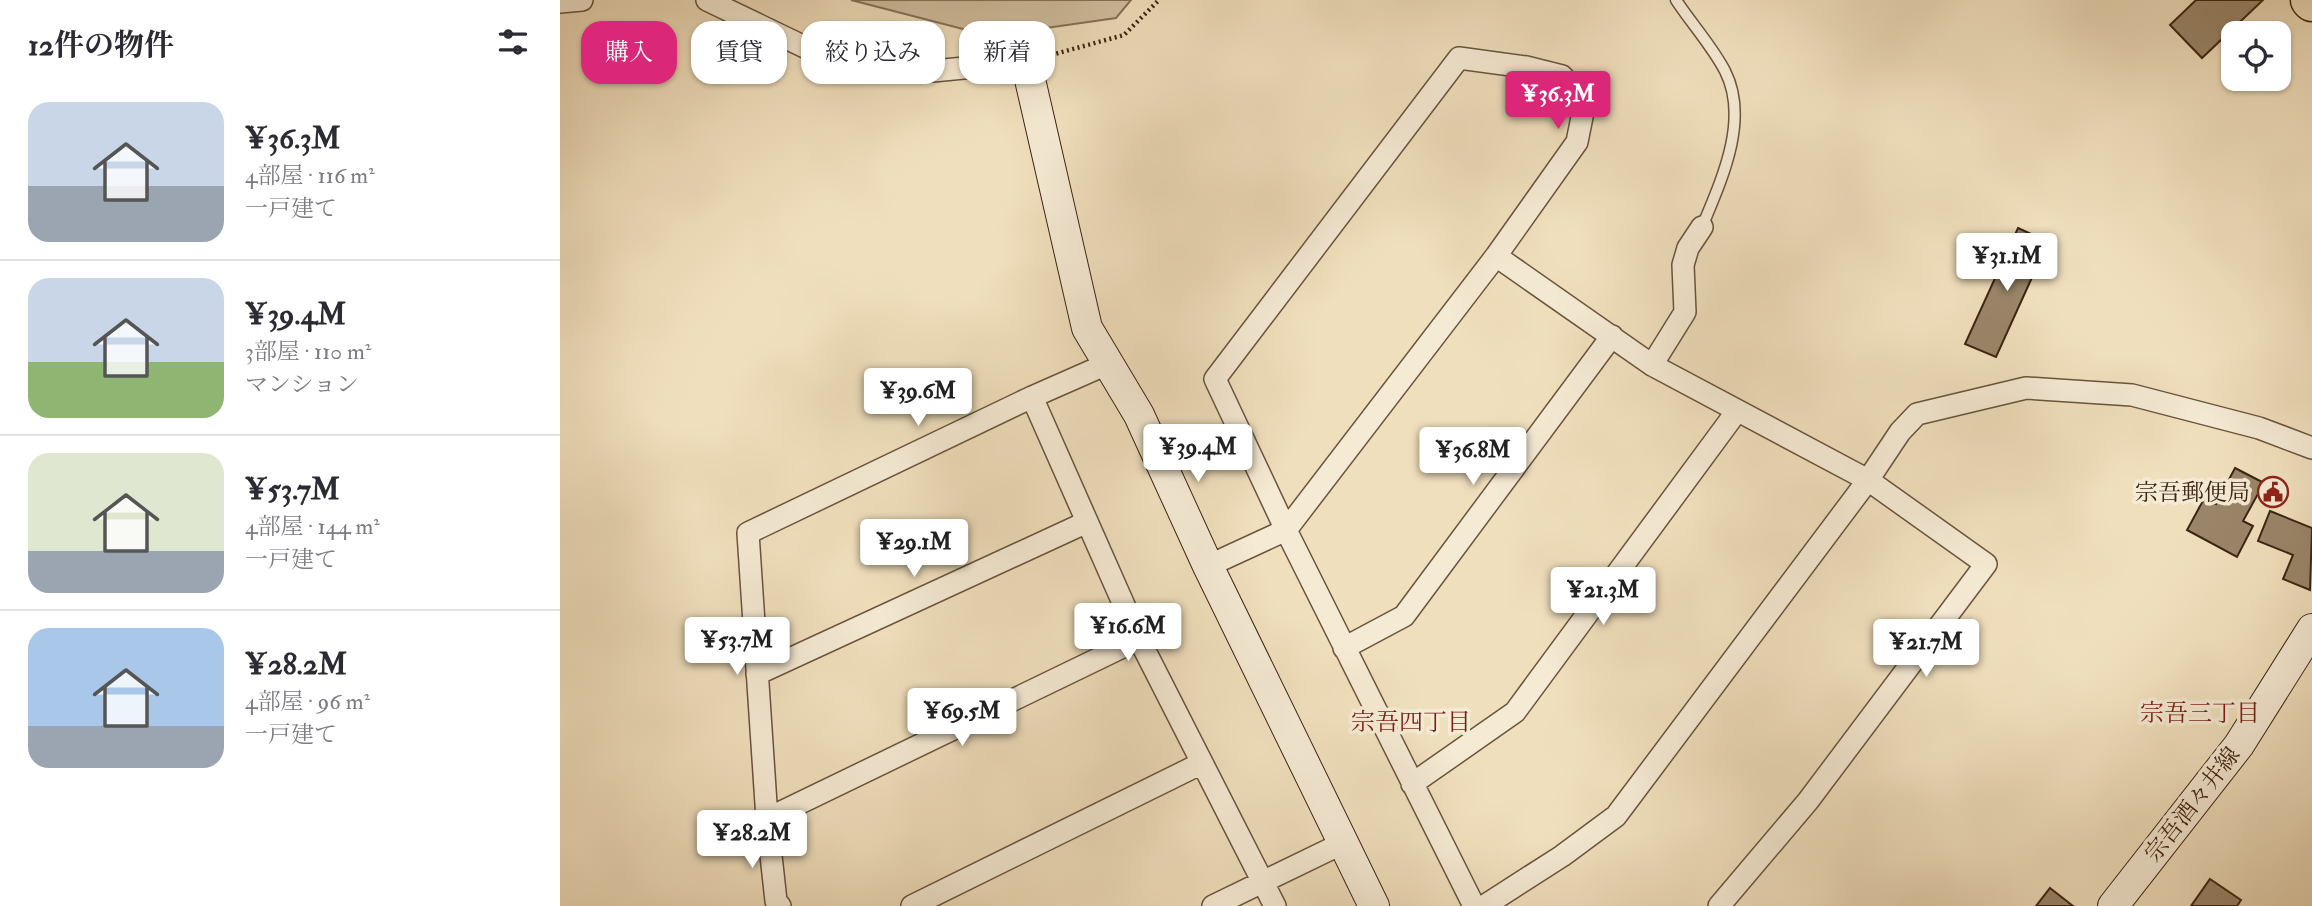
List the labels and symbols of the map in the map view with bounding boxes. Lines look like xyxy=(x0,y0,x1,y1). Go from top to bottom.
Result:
pin: ¥36.3M xyxy=(1501,72,1615,131)
pin: ¥31.1M xyxy=(1950,233,2064,293)
pin: ¥39.6M xyxy=(861,368,975,428)
pin: ¥39.4M xyxy=(1141,424,1255,484)
pin: ¥36.8M xyxy=(1416,428,1530,487)
public building icon: 宗吾郵便局 xyxy=(2256,475,2290,509)
place label: 宗吾郵便局 xyxy=(2135,478,2250,507)
pin: ¥29.1M xyxy=(857,520,971,579)
pin: ¥21.3M xyxy=(1546,568,1660,627)
pin: ¥16.6M xyxy=(1071,604,1185,663)
pin: ¥53.7M xyxy=(680,618,794,677)
pin: ¥21.7M xyxy=(1869,620,1983,679)
pin: ¥69.5M xyxy=(905,688,1019,748)
district label: 宗吾三丁目 xyxy=(2140,698,2260,729)
district label: 宗吾四丁目 xyxy=(1351,707,1471,738)
street label: 宗吾酒々井線 xyxy=(2138,741,2246,868)
pin: ¥28.2M xyxy=(695,810,809,870)

